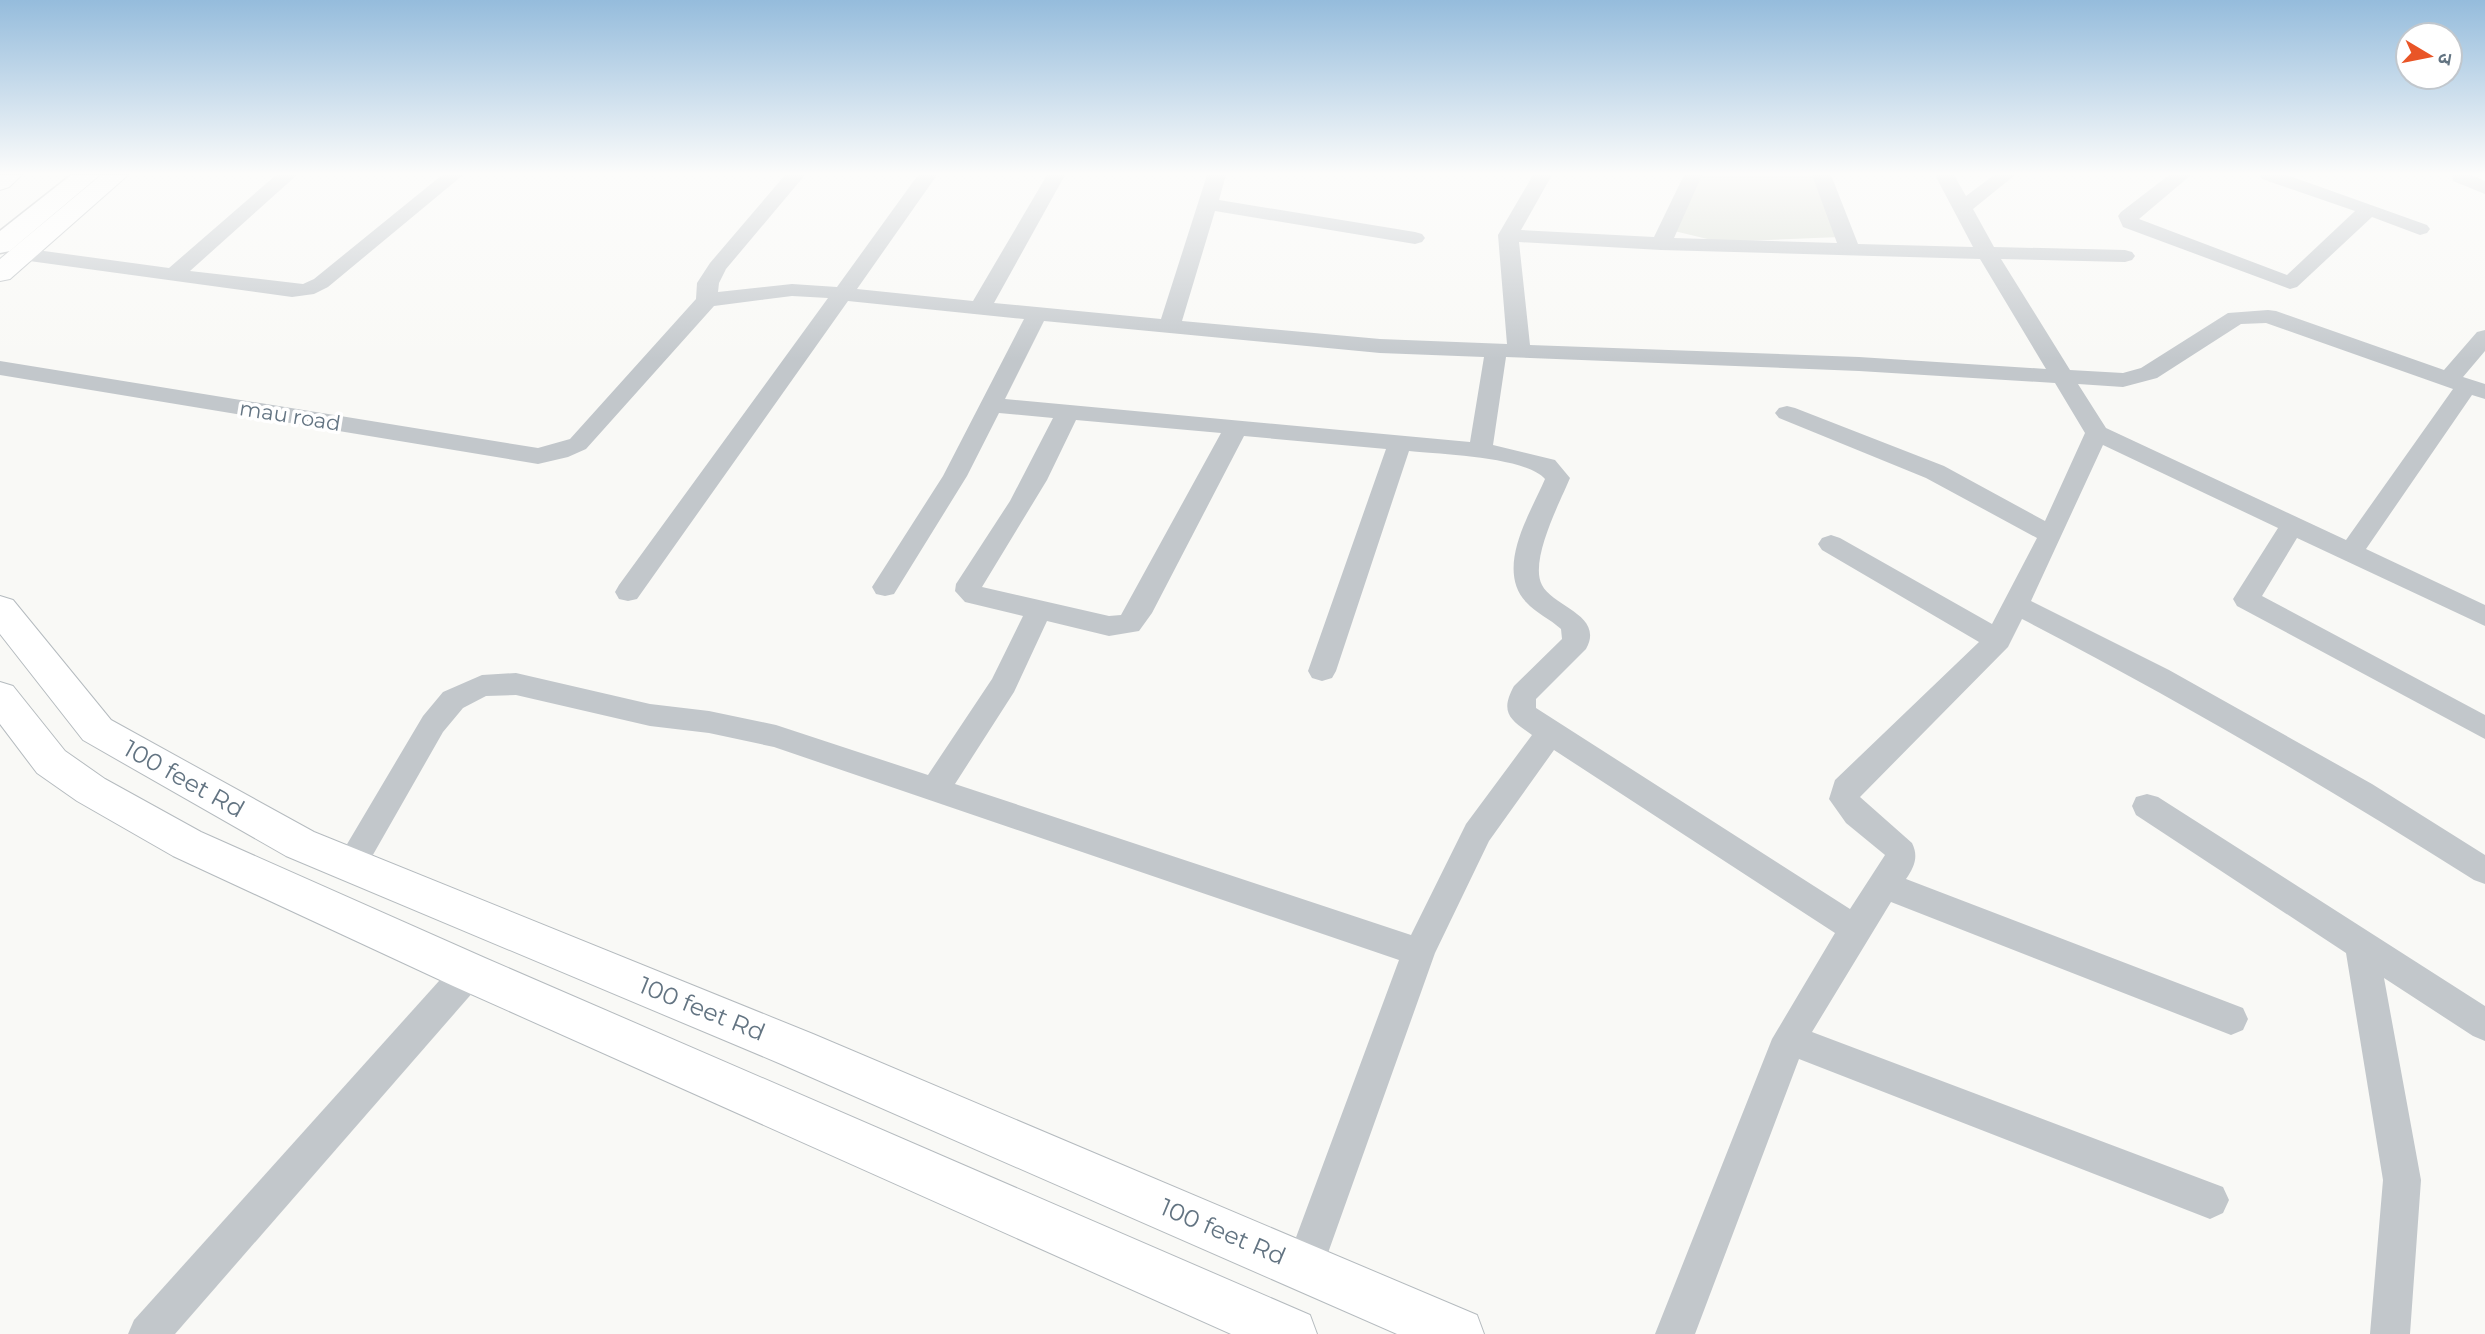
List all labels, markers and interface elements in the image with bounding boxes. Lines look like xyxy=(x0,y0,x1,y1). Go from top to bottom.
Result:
north arrow xyxy=(2394,21,2464,91)
text: उ xyxy=(2433,51,2458,67)
street label: mau road xyxy=(238,395,342,436)
street label: 100 feet Rd xyxy=(119,734,250,824)
street label: 100 feet Rd xyxy=(635,970,769,1047)
street label: 100 feet Rd xyxy=(1156,1192,1290,1271)

